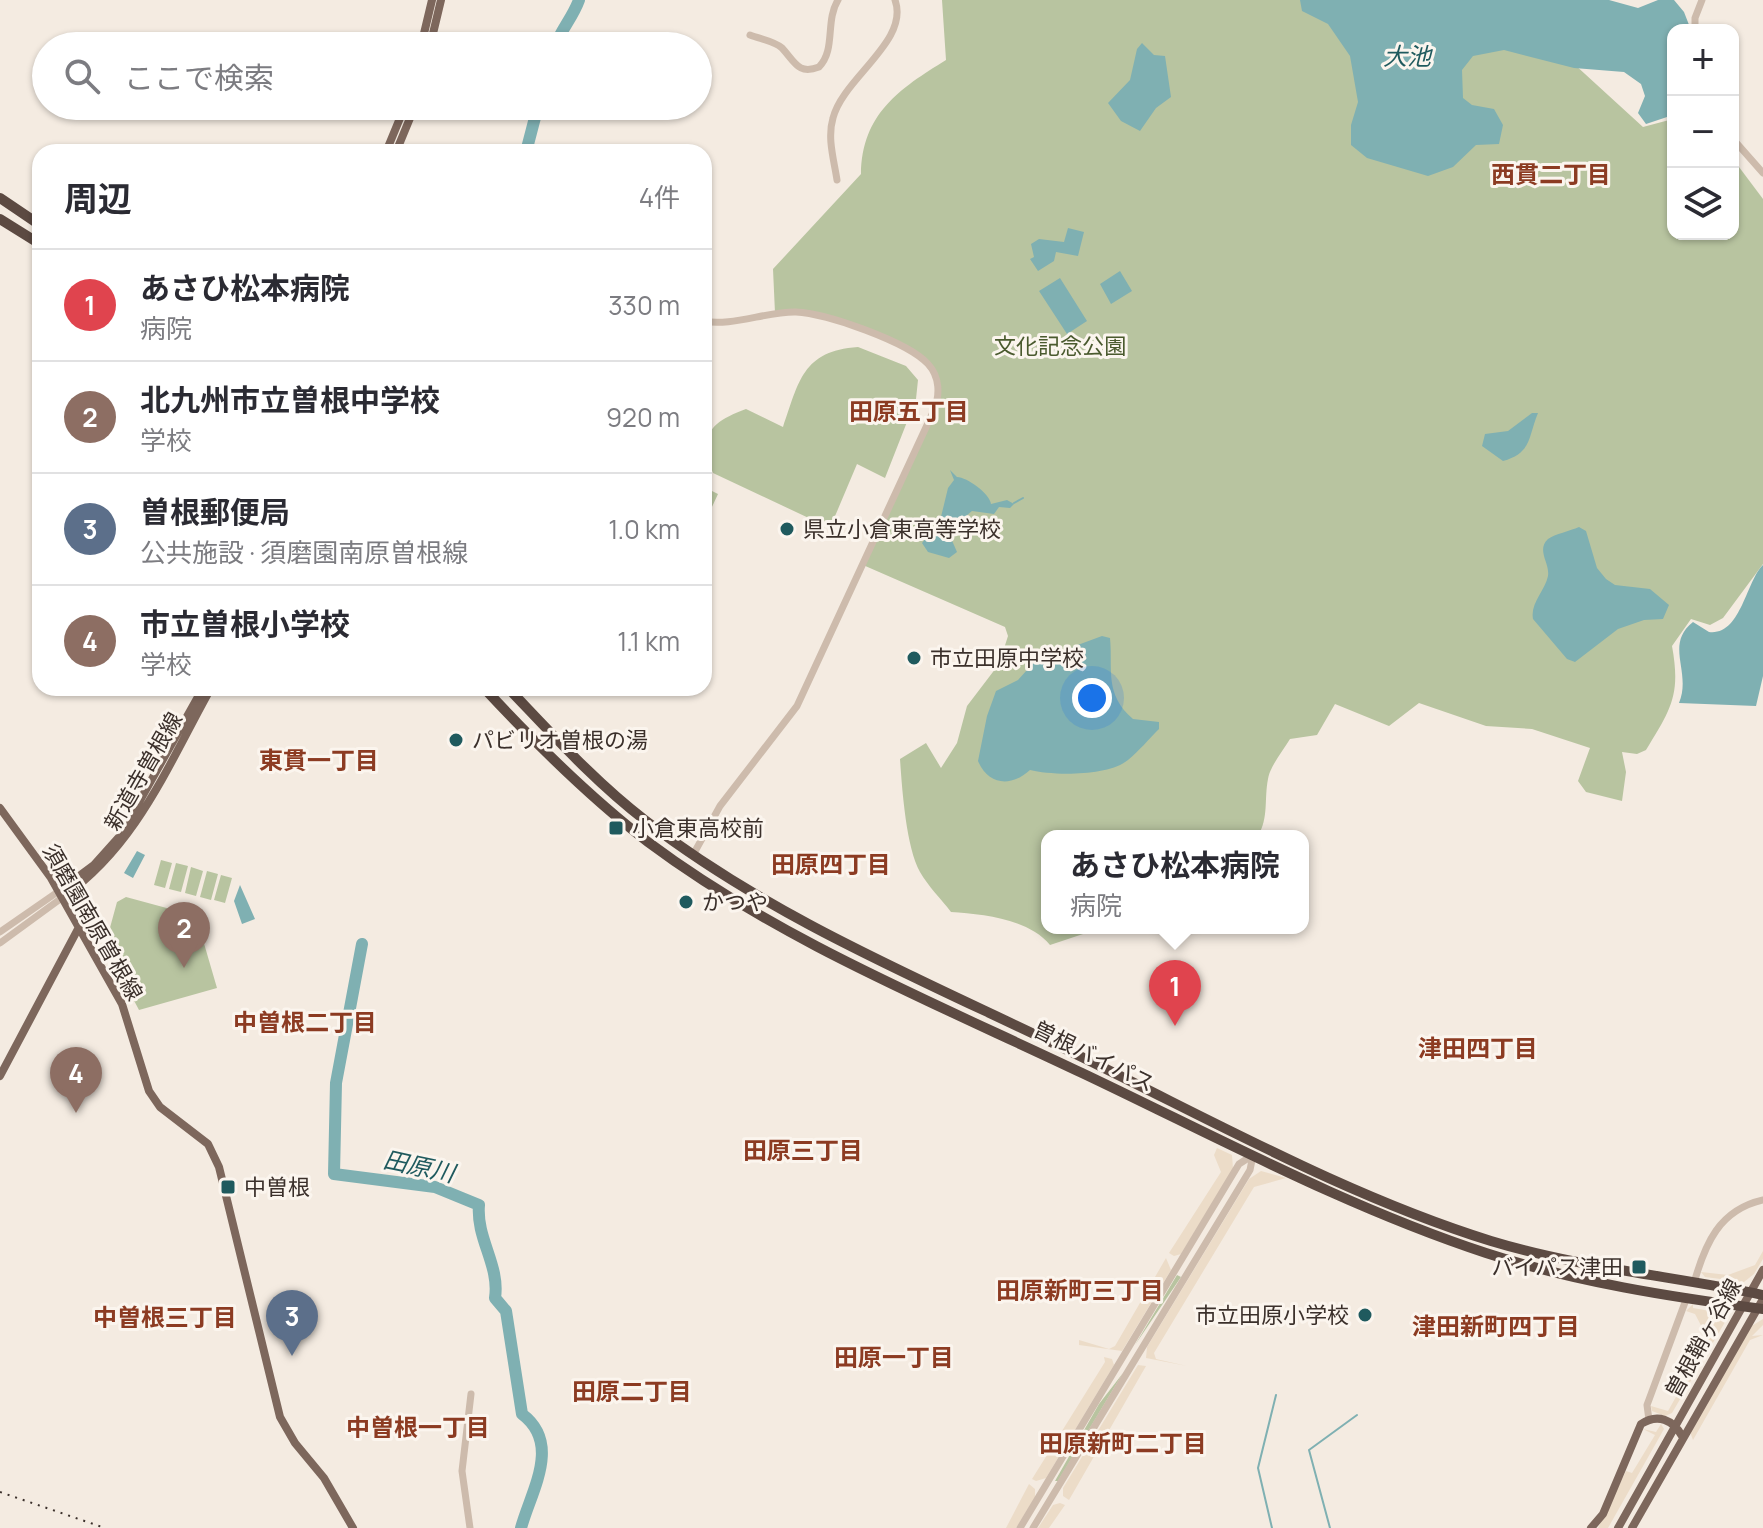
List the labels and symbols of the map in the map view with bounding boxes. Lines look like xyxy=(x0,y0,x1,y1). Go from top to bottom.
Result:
water label: 大池 xyxy=(1383,39,1433,72)
district label: 西貫二丁目 xyxy=(1491,157,1611,190)
park label: 文化記念公園 xyxy=(994,331,1126,361)
district label: 田原五丁目 xyxy=(849,394,969,427)
place label: 県立小倉東高等学校 xyxy=(803,514,1001,544)
marker: 県立小倉東高等学校 xyxy=(778,520,796,538)
place label: 市立田原中学校 xyxy=(930,643,1084,673)
marker: 市立田原中学校 xyxy=(905,649,923,667)
your location xyxy=(1072,678,1112,718)
street label: 新道寺曽根線 xyxy=(97,706,189,836)
place label: パビリオ曽根の湯 xyxy=(472,725,648,755)
marker: パビリオ曽根の湯 xyxy=(447,731,465,749)
district label: 東貫一丁目 xyxy=(259,743,379,776)
place label: 小倉東高校前 xyxy=(632,813,764,843)
marker: 小倉東高校前 xyxy=(607,819,625,837)
street label: 須磨園南原曽根線 xyxy=(36,838,150,1006)
district label: 田原四丁目 xyxy=(771,847,891,880)
place label: かつや xyxy=(702,887,768,917)
marker: かつや xyxy=(677,893,695,911)
pin: 2 xyxy=(158,902,210,968)
pin: 1 xyxy=(1149,960,1201,1026)
district label: 中曽根二丁目 xyxy=(233,1005,377,1038)
street label: 曽根バイパス xyxy=(1028,1014,1160,1098)
district label: 津田四丁目 xyxy=(1418,1031,1538,1064)
pin: 4 xyxy=(50,1047,102,1113)
district label: 田原三丁目 xyxy=(743,1133,863,1166)
water label: 田原川 xyxy=(381,1142,461,1190)
place label: 中曽根 xyxy=(244,1172,310,1202)
marker: 中曽根 xyxy=(219,1178,237,1196)
place label: バイパス津田 xyxy=(1491,1252,1623,1282)
marker: バイパス津田 xyxy=(1630,1258,1648,1276)
district label: 田原新町三丁目 xyxy=(996,1273,1164,1306)
street label: 曽根鞘ヶ谷線 xyxy=(1658,1273,1748,1403)
pin: 3 xyxy=(266,1290,318,1356)
district label: 中曽根三丁目 xyxy=(93,1300,237,1333)
place label: 市立田原小学校 xyxy=(1195,1300,1349,1330)
marker: 市立田原小学校 xyxy=(1356,1306,1374,1324)
district label: 津田新町四丁目 xyxy=(1412,1309,1580,1342)
district label: 田原一丁目 xyxy=(834,1340,954,1373)
district label: 田原二丁目 xyxy=(572,1374,692,1407)
district label: 中曽根一丁目 xyxy=(346,1410,490,1443)
district label: 田原新町二丁目 xyxy=(1039,1426,1207,1459)

